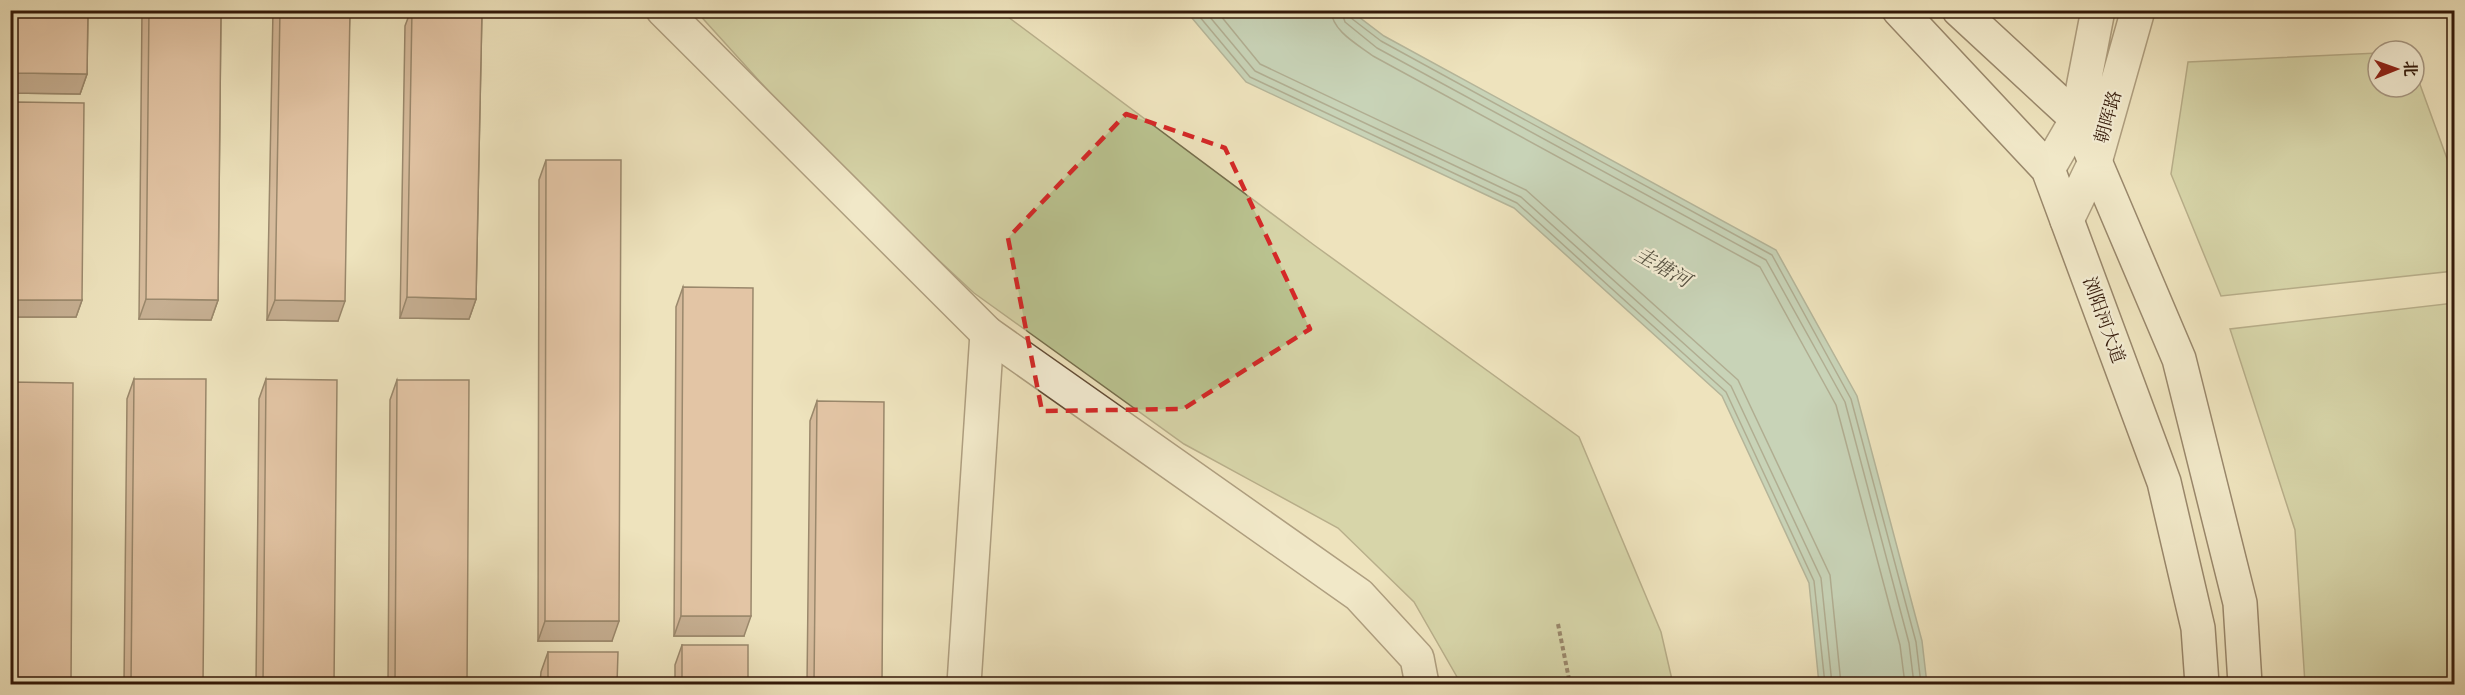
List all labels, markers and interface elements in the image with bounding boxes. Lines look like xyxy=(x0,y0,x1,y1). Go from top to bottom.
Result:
north arrow xyxy=(2366,39,2426,99)
text: 北 xyxy=(2399,61,2421,77)
street label: 朝晖路 xyxy=(2089,88,2127,146)
water label: 圭塘河 xyxy=(1630,241,1698,296)
street label: 浏阳河大道 xyxy=(2077,274,2131,366)

